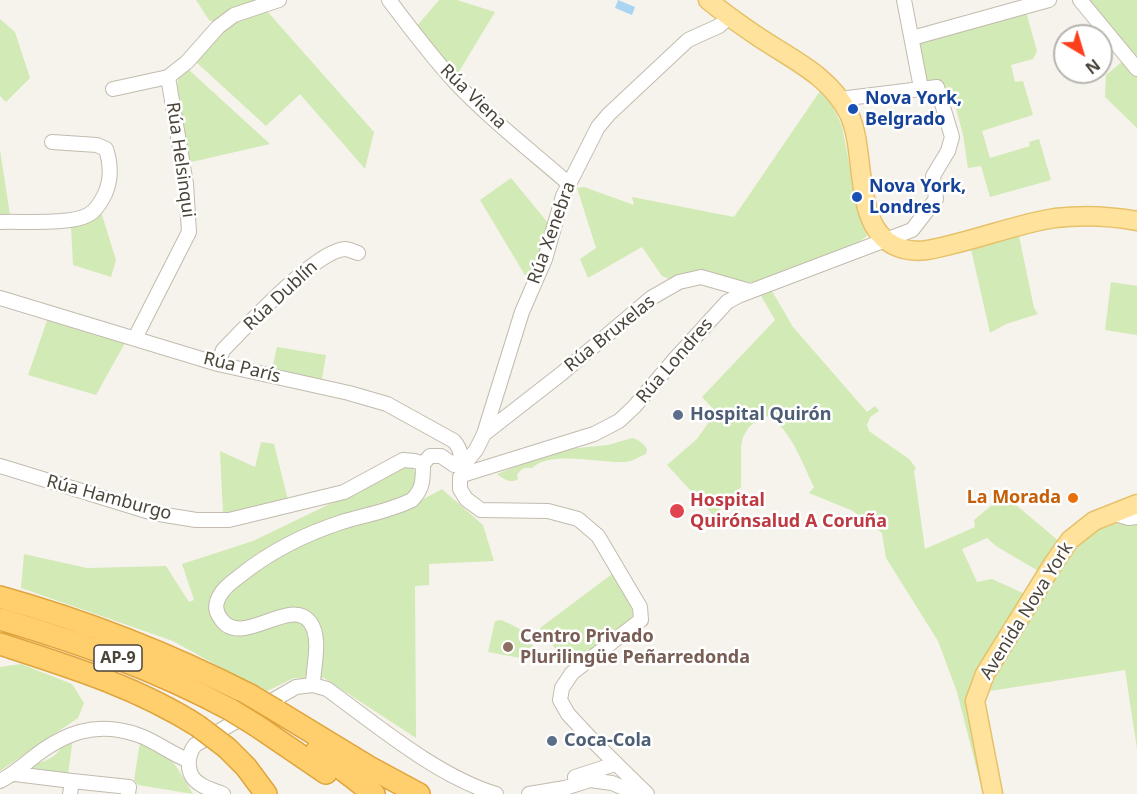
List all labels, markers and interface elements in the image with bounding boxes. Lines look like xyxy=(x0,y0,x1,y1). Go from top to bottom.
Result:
north arrow xyxy=(1053,24,1113,84)
text: N xyxy=(1081,54,1105,79)
street label: Rúa Viena xyxy=(435,60,511,134)
place label: Nova York, Belgrado xyxy=(865,88,962,130)
street label: Rúa Helsinqui xyxy=(161,101,199,219)
marker: Nova York, Belgrado xyxy=(846,102,860,116)
place label: Nova York, Londres xyxy=(869,176,966,219)
street label: Rúa Xenebra xyxy=(523,179,581,287)
marker: Nova York, Londres xyxy=(850,190,864,204)
street label: Rúa Dublín xyxy=(240,256,322,336)
street label: Rúa Bruxelas xyxy=(560,291,660,377)
street label: Rúa Londres xyxy=(632,314,718,408)
street label: Rúa París xyxy=(201,348,283,388)
place label: Hospital Quirón xyxy=(690,404,831,426)
marker: Hospital Quirón xyxy=(671,408,685,422)
street label: Rúa Hamburgo xyxy=(44,471,174,525)
place label: La Morada xyxy=(967,487,1061,509)
place label: Hospital Quirónsalud A Coruña xyxy=(690,490,887,532)
marker: La Morada xyxy=(1066,491,1080,505)
marker: Hospital Quirónsalud A Coruña xyxy=(668,502,686,520)
street label: Avenida Nova York xyxy=(976,538,1078,684)
place label: Centro Privado Plurilingüe Peñarredonda xyxy=(520,626,750,668)
marker: Centro Privado Plurilingüe Peñarredonda xyxy=(501,640,515,654)
road number: AP-9 xyxy=(94,645,142,671)
place label: Coca-Cola xyxy=(564,730,652,752)
marker: Coca-Cola xyxy=(545,734,559,748)

